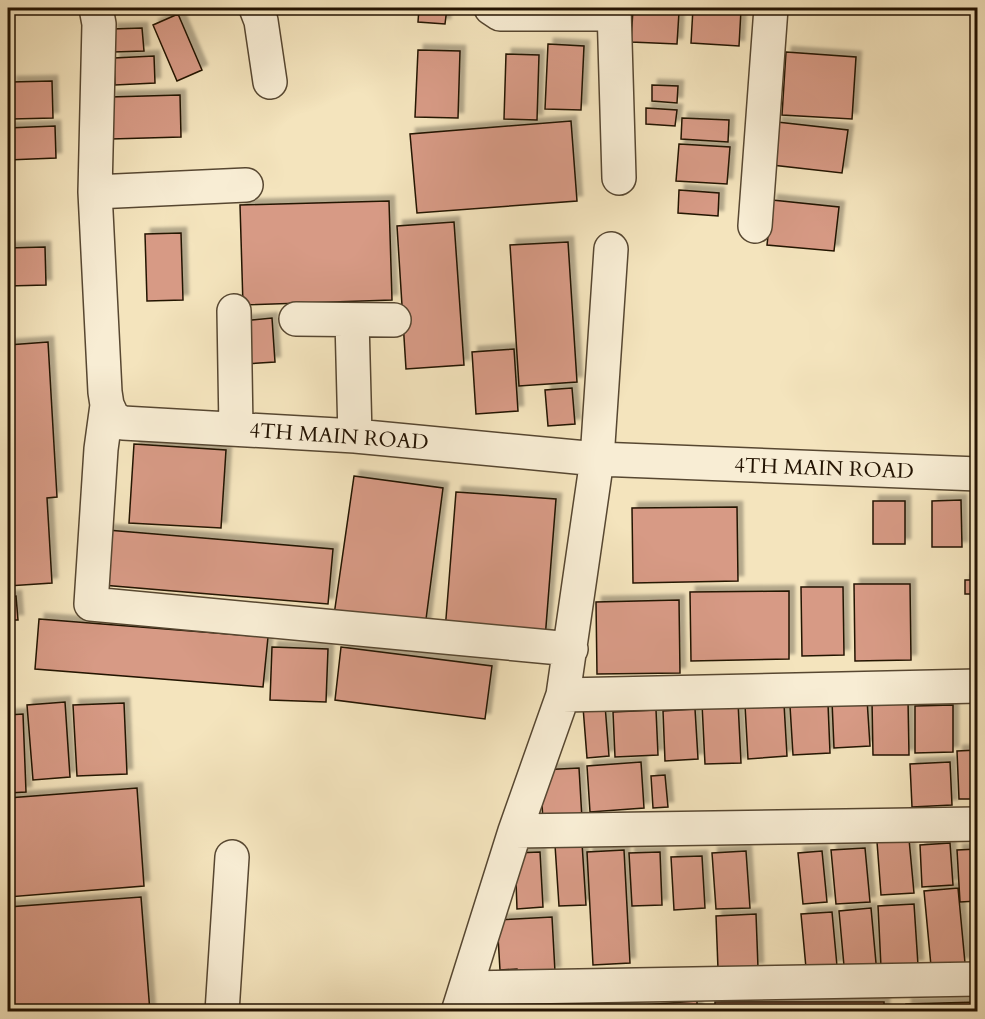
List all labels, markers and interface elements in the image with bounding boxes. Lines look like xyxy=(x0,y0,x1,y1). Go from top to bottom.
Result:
street label: 4TH MAIN ROAD xyxy=(248,416,430,457)
street label: 4TH MAIN ROAD xyxy=(734,451,914,486)

